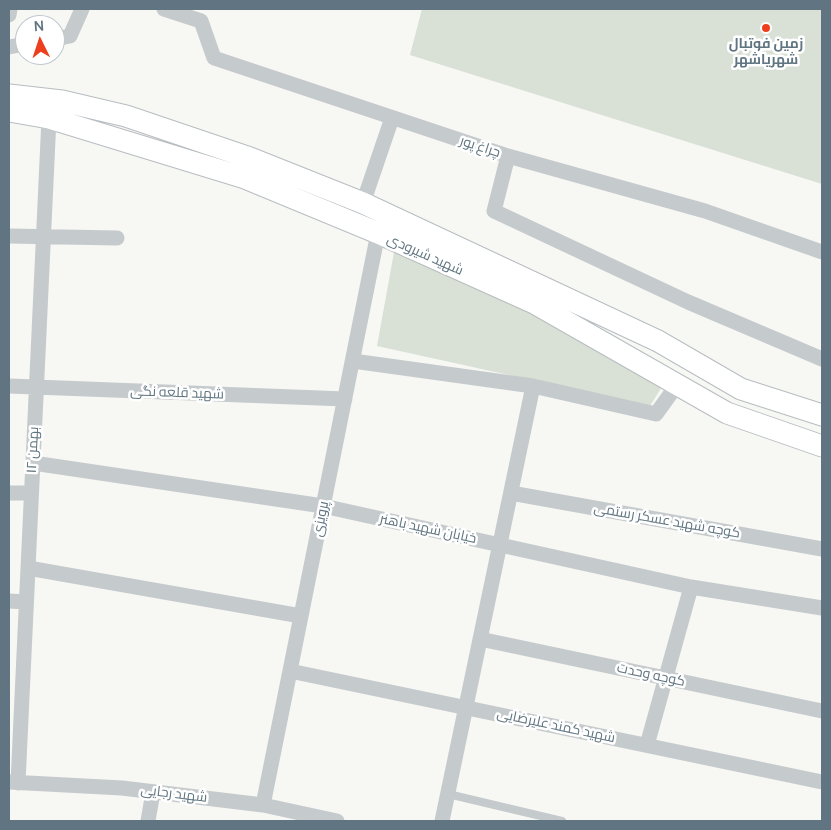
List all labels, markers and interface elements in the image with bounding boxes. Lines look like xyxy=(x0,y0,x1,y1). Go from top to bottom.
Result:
north arrow xyxy=(15,15,65,65)
text: N xyxy=(33,16,45,35)
marker: زمین فوتبال شهریاشهر xyxy=(760,22,772,34)
place label: زمین فوتبال شهریاشهر xyxy=(729,36,803,68)
street label: چراغ پور xyxy=(458,133,502,161)
street label: شهید شیرودی xyxy=(384,231,466,279)
street label: شهید قلعه نگی xyxy=(130,383,224,403)
street label: ۱۲ بهمن xyxy=(23,426,43,474)
street label: پرویزی xyxy=(309,500,333,538)
street label: کوچه شهید عسکر رستمی xyxy=(592,500,742,542)
street label: خیابان شهید باهنر xyxy=(378,511,478,547)
street label: کوچه وحدت xyxy=(615,660,687,690)
street label: شهید کمند علیرضایی xyxy=(495,705,617,747)
street label: شهید رجایی xyxy=(140,782,208,806)

